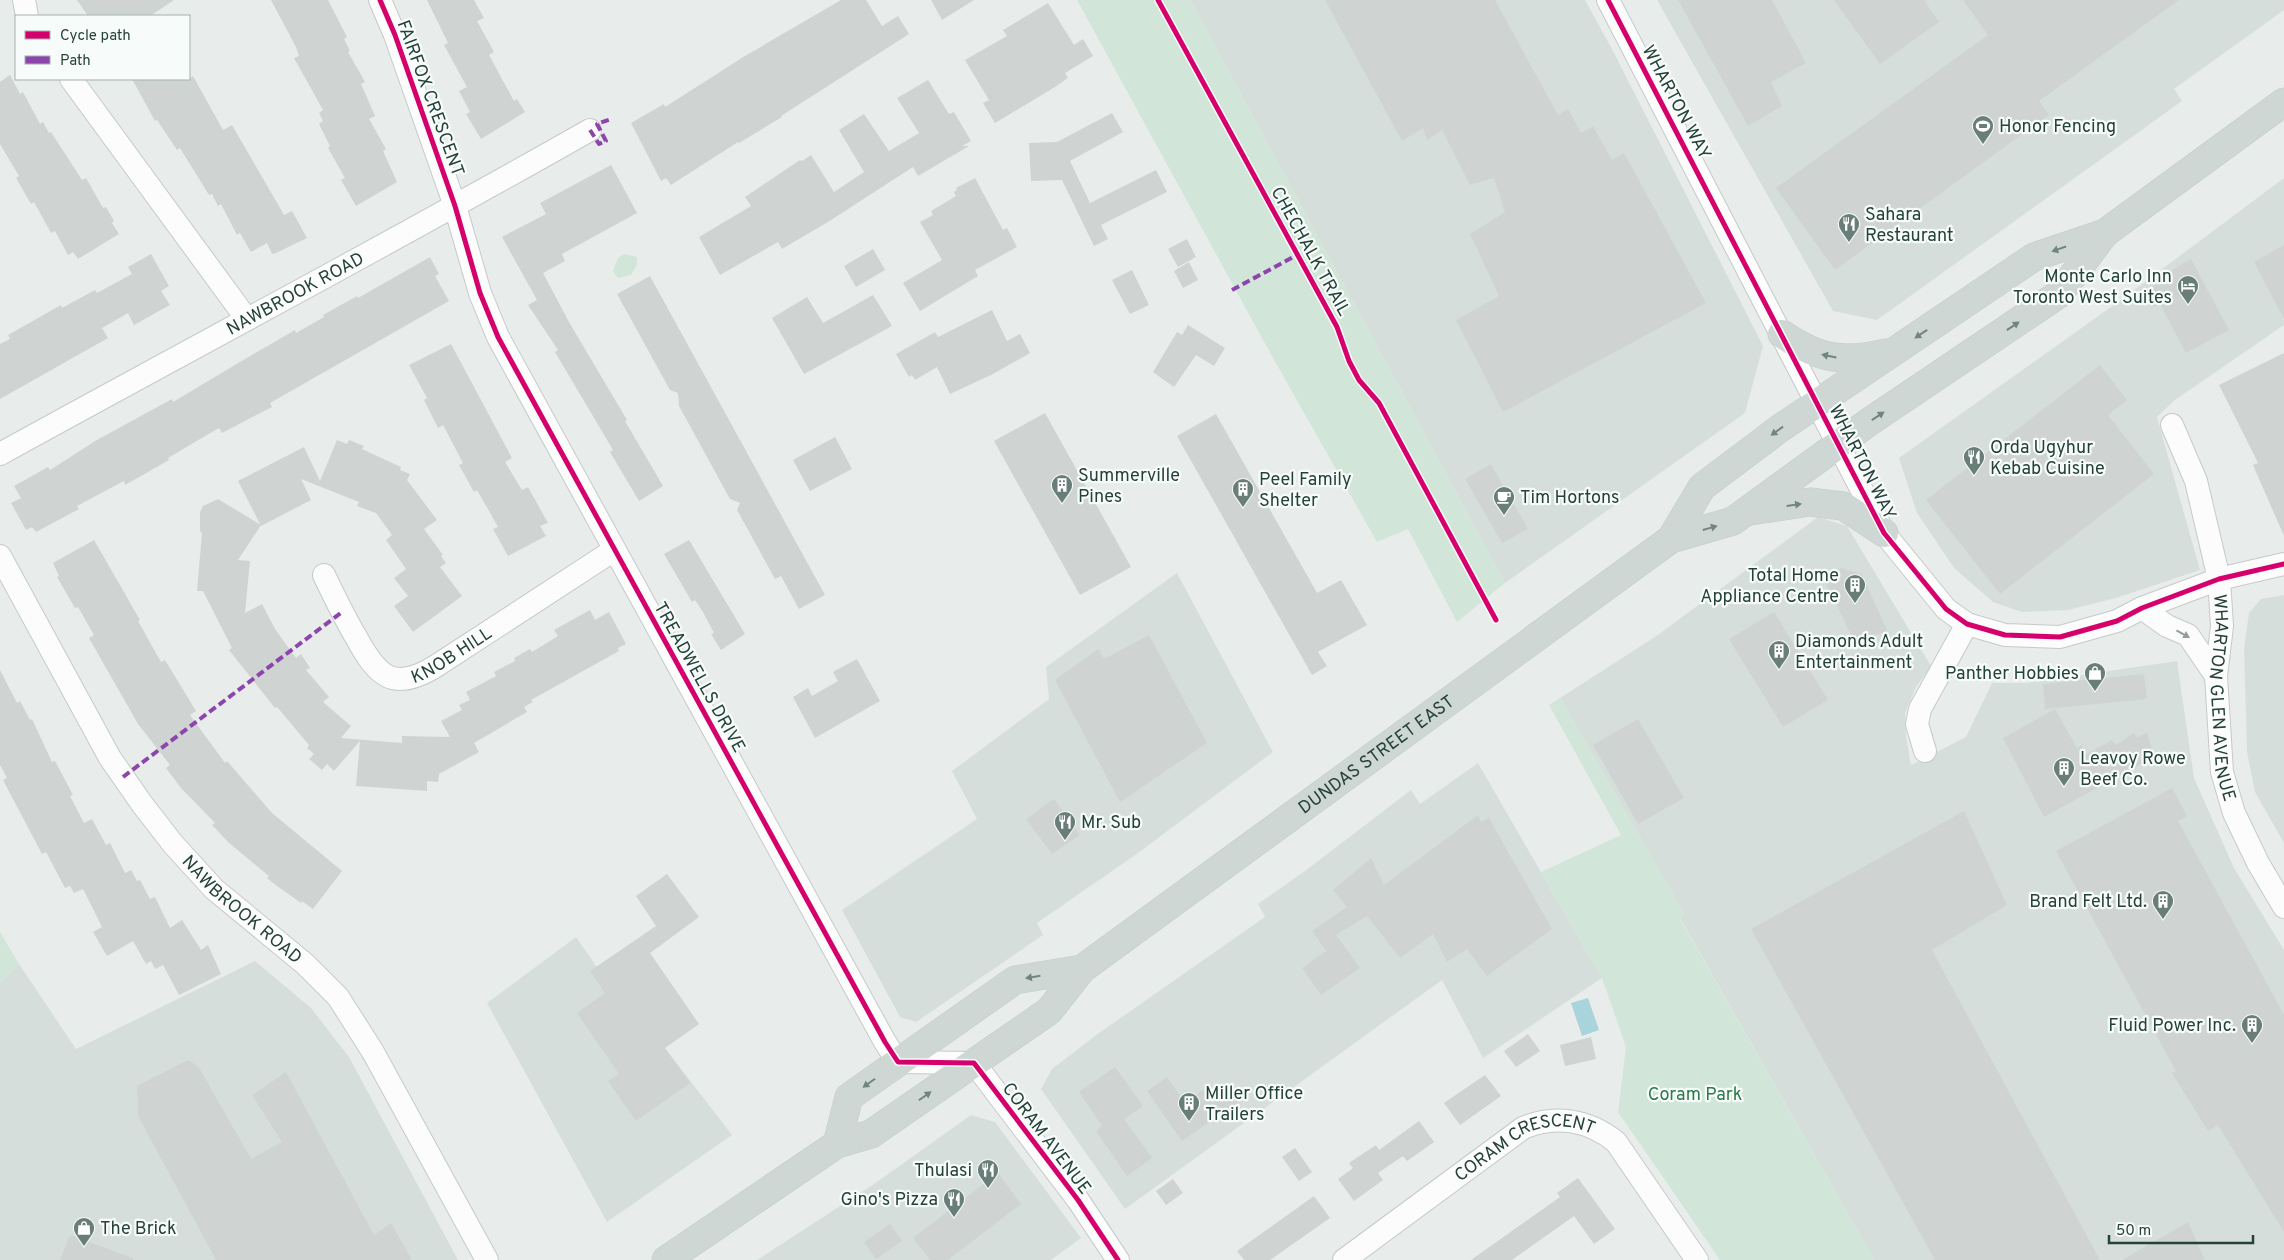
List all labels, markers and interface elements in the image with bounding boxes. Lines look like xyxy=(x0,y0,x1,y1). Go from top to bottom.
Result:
legend xyxy=(15,15,190,80)
street label: FAIRFOX CRESCENT xyxy=(391,17,469,180)
text: Cycle path xyxy=(60,27,131,46)
street label: WHARTON WAY xyxy=(1636,41,1716,164)
text: Path xyxy=(60,52,91,71)
sports icon: Honor Fencing xyxy=(1971,114,1995,145)
place label: Honor Fencing xyxy=(1999,116,2116,139)
street label: CHECHALK TRAIL xyxy=(1265,183,1355,320)
place label: Sahara Restaurant xyxy=(1865,204,1954,248)
restaurant icon: Sahara Restaurant xyxy=(1837,212,1861,243)
one-way arrow xyxy=(2051,246,2066,253)
street label: NAWBROOK ROAD xyxy=(223,248,369,341)
place label: Monte Carlo Inn Toronto West Suites xyxy=(2013,266,2172,310)
hotel icon: Monte Carlo Inn Toronto West Suites xyxy=(2176,274,2200,305)
one-way arrow xyxy=(2006,321,2019,330)
one-way arrow xyxy=(1914,329,1927,338)
one-way arrow xyxy=(1821,352,1836,360)
street label: WHARTON WAY xyxy=(1823,401,1901,524)
one-way arrow xyxy=(1871,411,1885,421)
one-way arrow xyxy=(1770,426,1784,436)
place label: Orda Ugyhur Kebab Cuisine xyxy=(1990,437,2105,481)
restaurant icon: Orda Ugyhur Kebab Cuisine xyxy=(1962,445,1986,476)
place label: Summerville Pines xyxy=(1078,465,1180,509)
place label: Peel Family Shelter xyxy=(1259,469,1351,513)
building icon: Summerville Pines xyxy=(1050,473,1074,504)
building icon: Peel Family Shelter xyxy=(1231,477,1255,508)
cafe icon: Tim Hortons xyxy=(1492,485,1516,516)
place label: Tim Hortons xyxy=(1520,487,1620,510)
one-way arrow xyxy=(1787,500,1803,508)
one-way arrow xyxy=(1702,523,1717,531)
place label: Total Home Appliance Centre xyxy=(1700,565,1839,609)
building icon: Total Home Appliance Centre xyxy=(1843,573,1867,604)
street label: WHARTON GLEN AVENUE xyxy=(2203,594,2240,804)
street label: TREADWELLS DRIVE xyxy=(648,598,750,757)
street label: KNOB HILL xyxy=(408,623,497,690)
one-way arrow xyxy=(2175,630,2190,638)
place label: Diamonds Adult Entertainment xyxy=(1795,631,1923,675)
building icon: Diamonds Adult Entertainment xyxy=(1767,639,1791,670)
shop icon: Panther Hobbies xyxy=(2083,661,2107,692)
place label: Panther Hobbies xyxy=(1945,663,2079,686)
street label: DUNDAS STREET EAST xyxy=(1294,691,1460,820)
place label: Leavoy Rowe Beef Co. xyxy=(2080,748,2186,792)
building icon: Leavoy Rowe Beef Co. xyxy=(2052,756,2076,787)
restaurant icon: Mr. Sub xyxy=(1053,810,1077,841)
place label: Mr. Sub xyxy=(1081,812,1141,835)
street label: NAWBROOK ROAD xyxy=(176,851,306,970)
building icon: Brand Felt Ltd. xyxy=(2151,889,2175,920)
place label: Brand Felt Ltd. xyxy=(2029,891,2147,914)
one-way arrow xyxy=(1025,973,1041,981)
building icon: Fluid Power Inc. xyxy=(2240,1013,2264,1044)
place label: Fluid Power Inc. xyxy=(2108,1015,2236,1038)
one-way arrow xyxy=(862,1078,876,1088)
street label: CORAM AVENUE xyxy=(996,1078,1095,1199)
place label: Miller Office Trailers xyxy=(1205,1083,1303,1127)
park label: Coram Park xyxy=(1648,1084,1742,1107)
one-way arrow xyxy=(919,1091,932,1101)
building icon: Miller Office Trailers xyxy=(1177,1091,1201,1122)
street label: CORAM CRESCENT xyxy=(1450,1110,1598,1188)
restaurant icon: Thulasi xyxy=(976,1158,1000,1189)
place label: Thulasi xyxy=(914,1160,972,1183)
restaurant icon: Gino's Pizza xyxy=(942,1187,966,1218)
place label: Gino's Pizza xyxy=(841,1189,938,1212)
scale bar xyxy=(2109,1212,2253,1244)
shop icon: The Brick xyxy=(72,1216,96,1247)
place label: The Brick xyxy=(100,1218,177,1241)
text: 50 m xyxy=(2116,1222,2151,1241)

